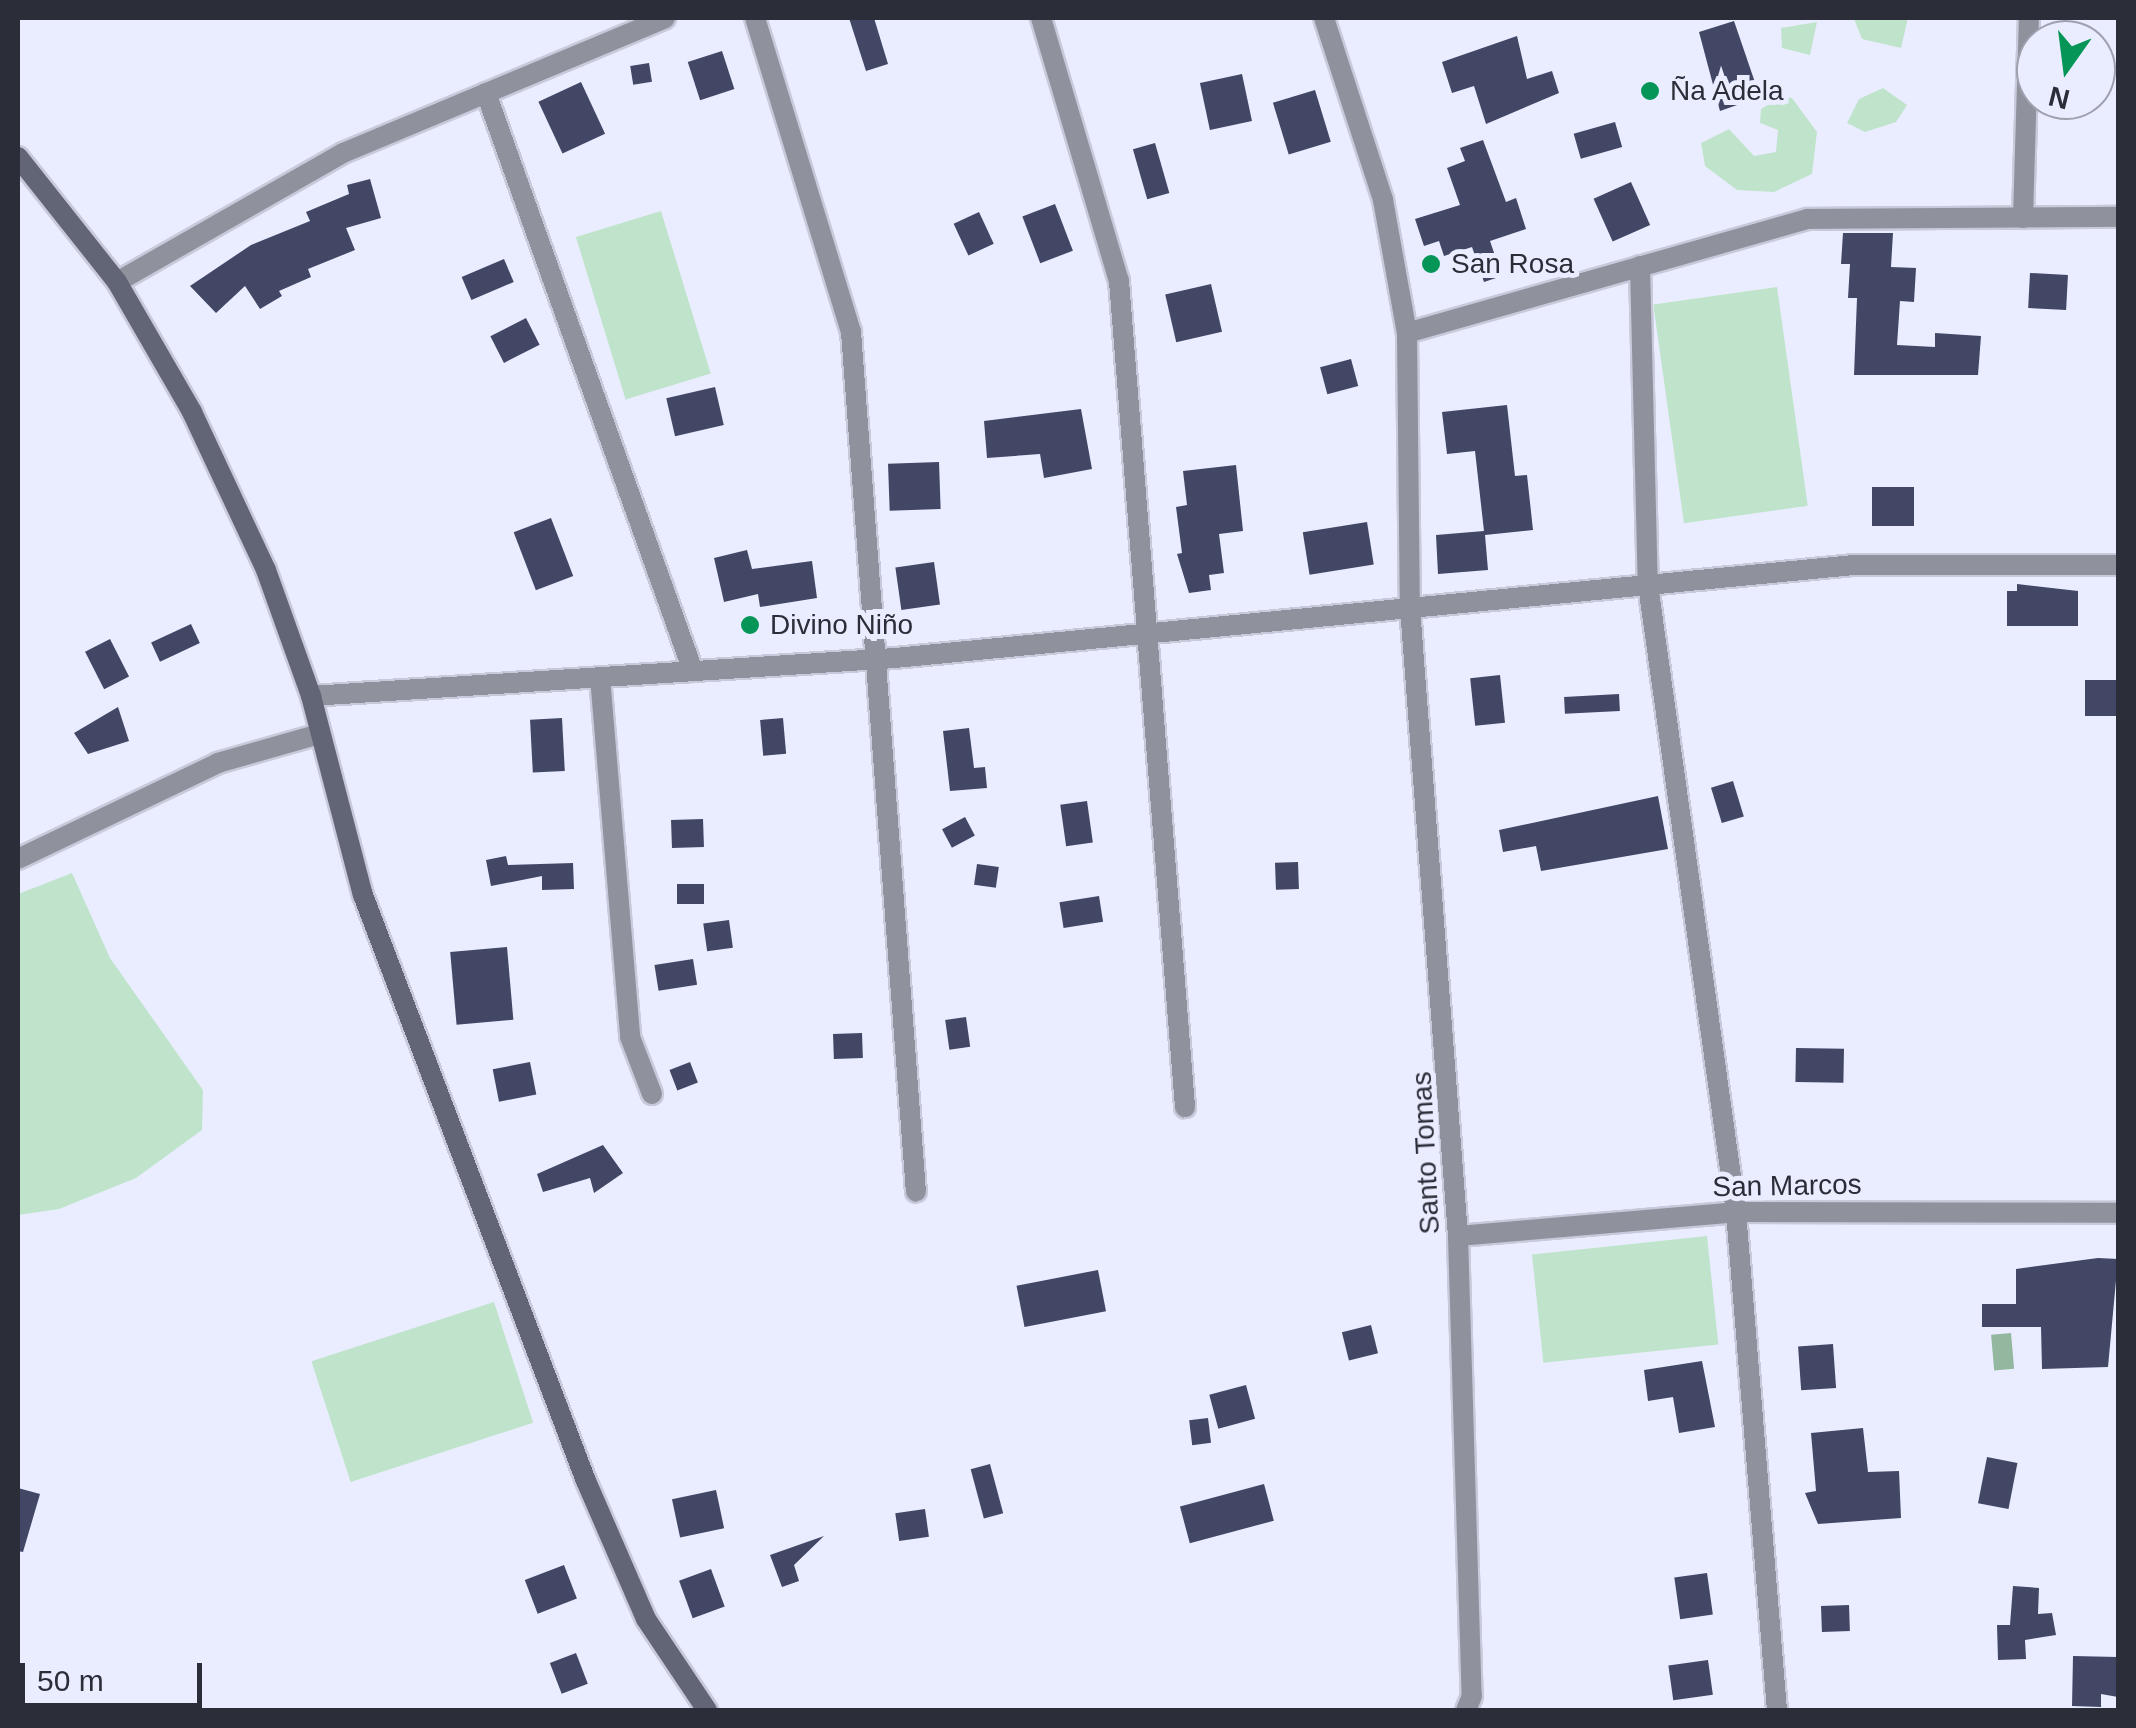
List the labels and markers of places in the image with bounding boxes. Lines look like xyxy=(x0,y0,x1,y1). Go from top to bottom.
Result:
place label: Ña Adela xyxy=(1670,74,1785,108)
marker: Ña Adela xyxy=(1639,80,1661,102)
place label: San Rosa xyxy=(1451,247,1574,281)
marker: San Rosa xyxy=(1420,253,1442,275)
place label: Divino Niño xyxy=(770,608,913,642)
marker: Divino Niño xyxy=(739,614,761,636)

